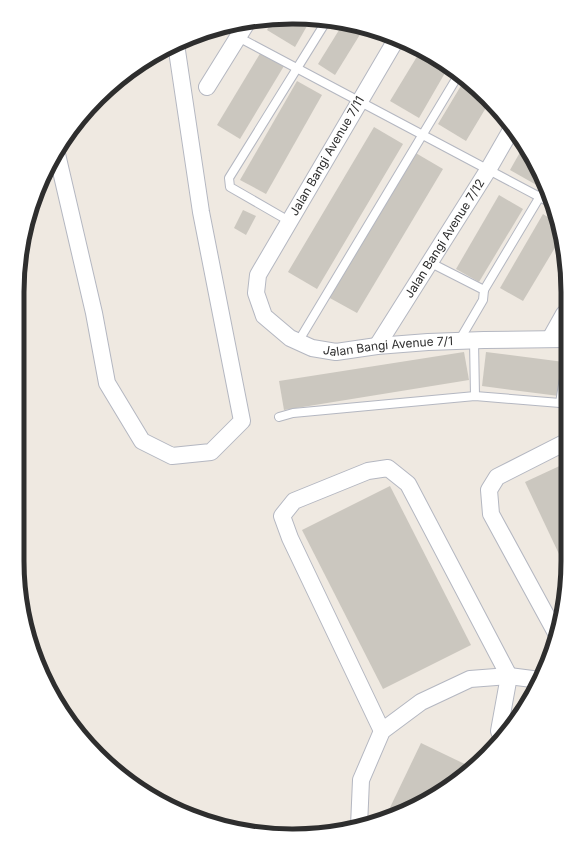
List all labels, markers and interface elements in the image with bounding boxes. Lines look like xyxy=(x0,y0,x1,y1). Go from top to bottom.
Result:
street label: Jalan Bangi Avenue 7/11 xyxy=(286,93,367,218)
street label: Jalan Bangi Avenue 7/12 xyxy=(401,176,487,301)
street label: Jalan Bangi Avenue 7/1 xyxy=(322,333,453,359)

